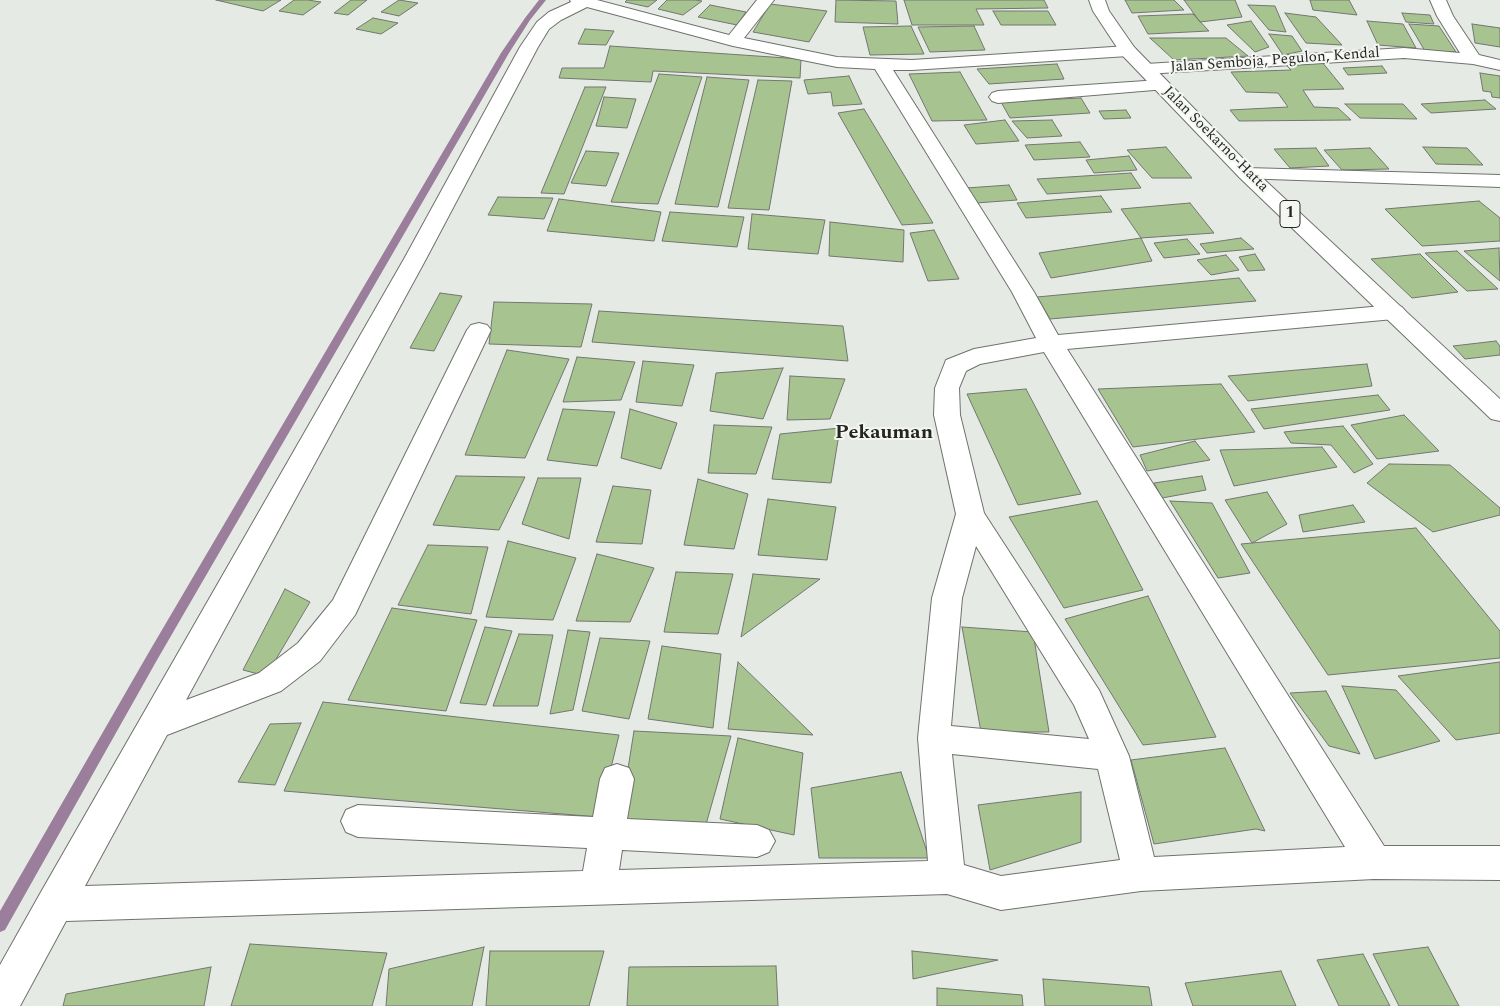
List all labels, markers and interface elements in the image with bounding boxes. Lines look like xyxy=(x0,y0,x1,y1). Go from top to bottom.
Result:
street label: Jalan Semboja, Pegulon, Kendal xyxy=(1170,45,1380,77)
street label: Jalan Soekarno-Hatta xyxy=(1158,83,1272,197)
road number: 1 xyxy=(1280,200,1300,228)
district label: Pekauman xyxy=(835,422,933,446)

